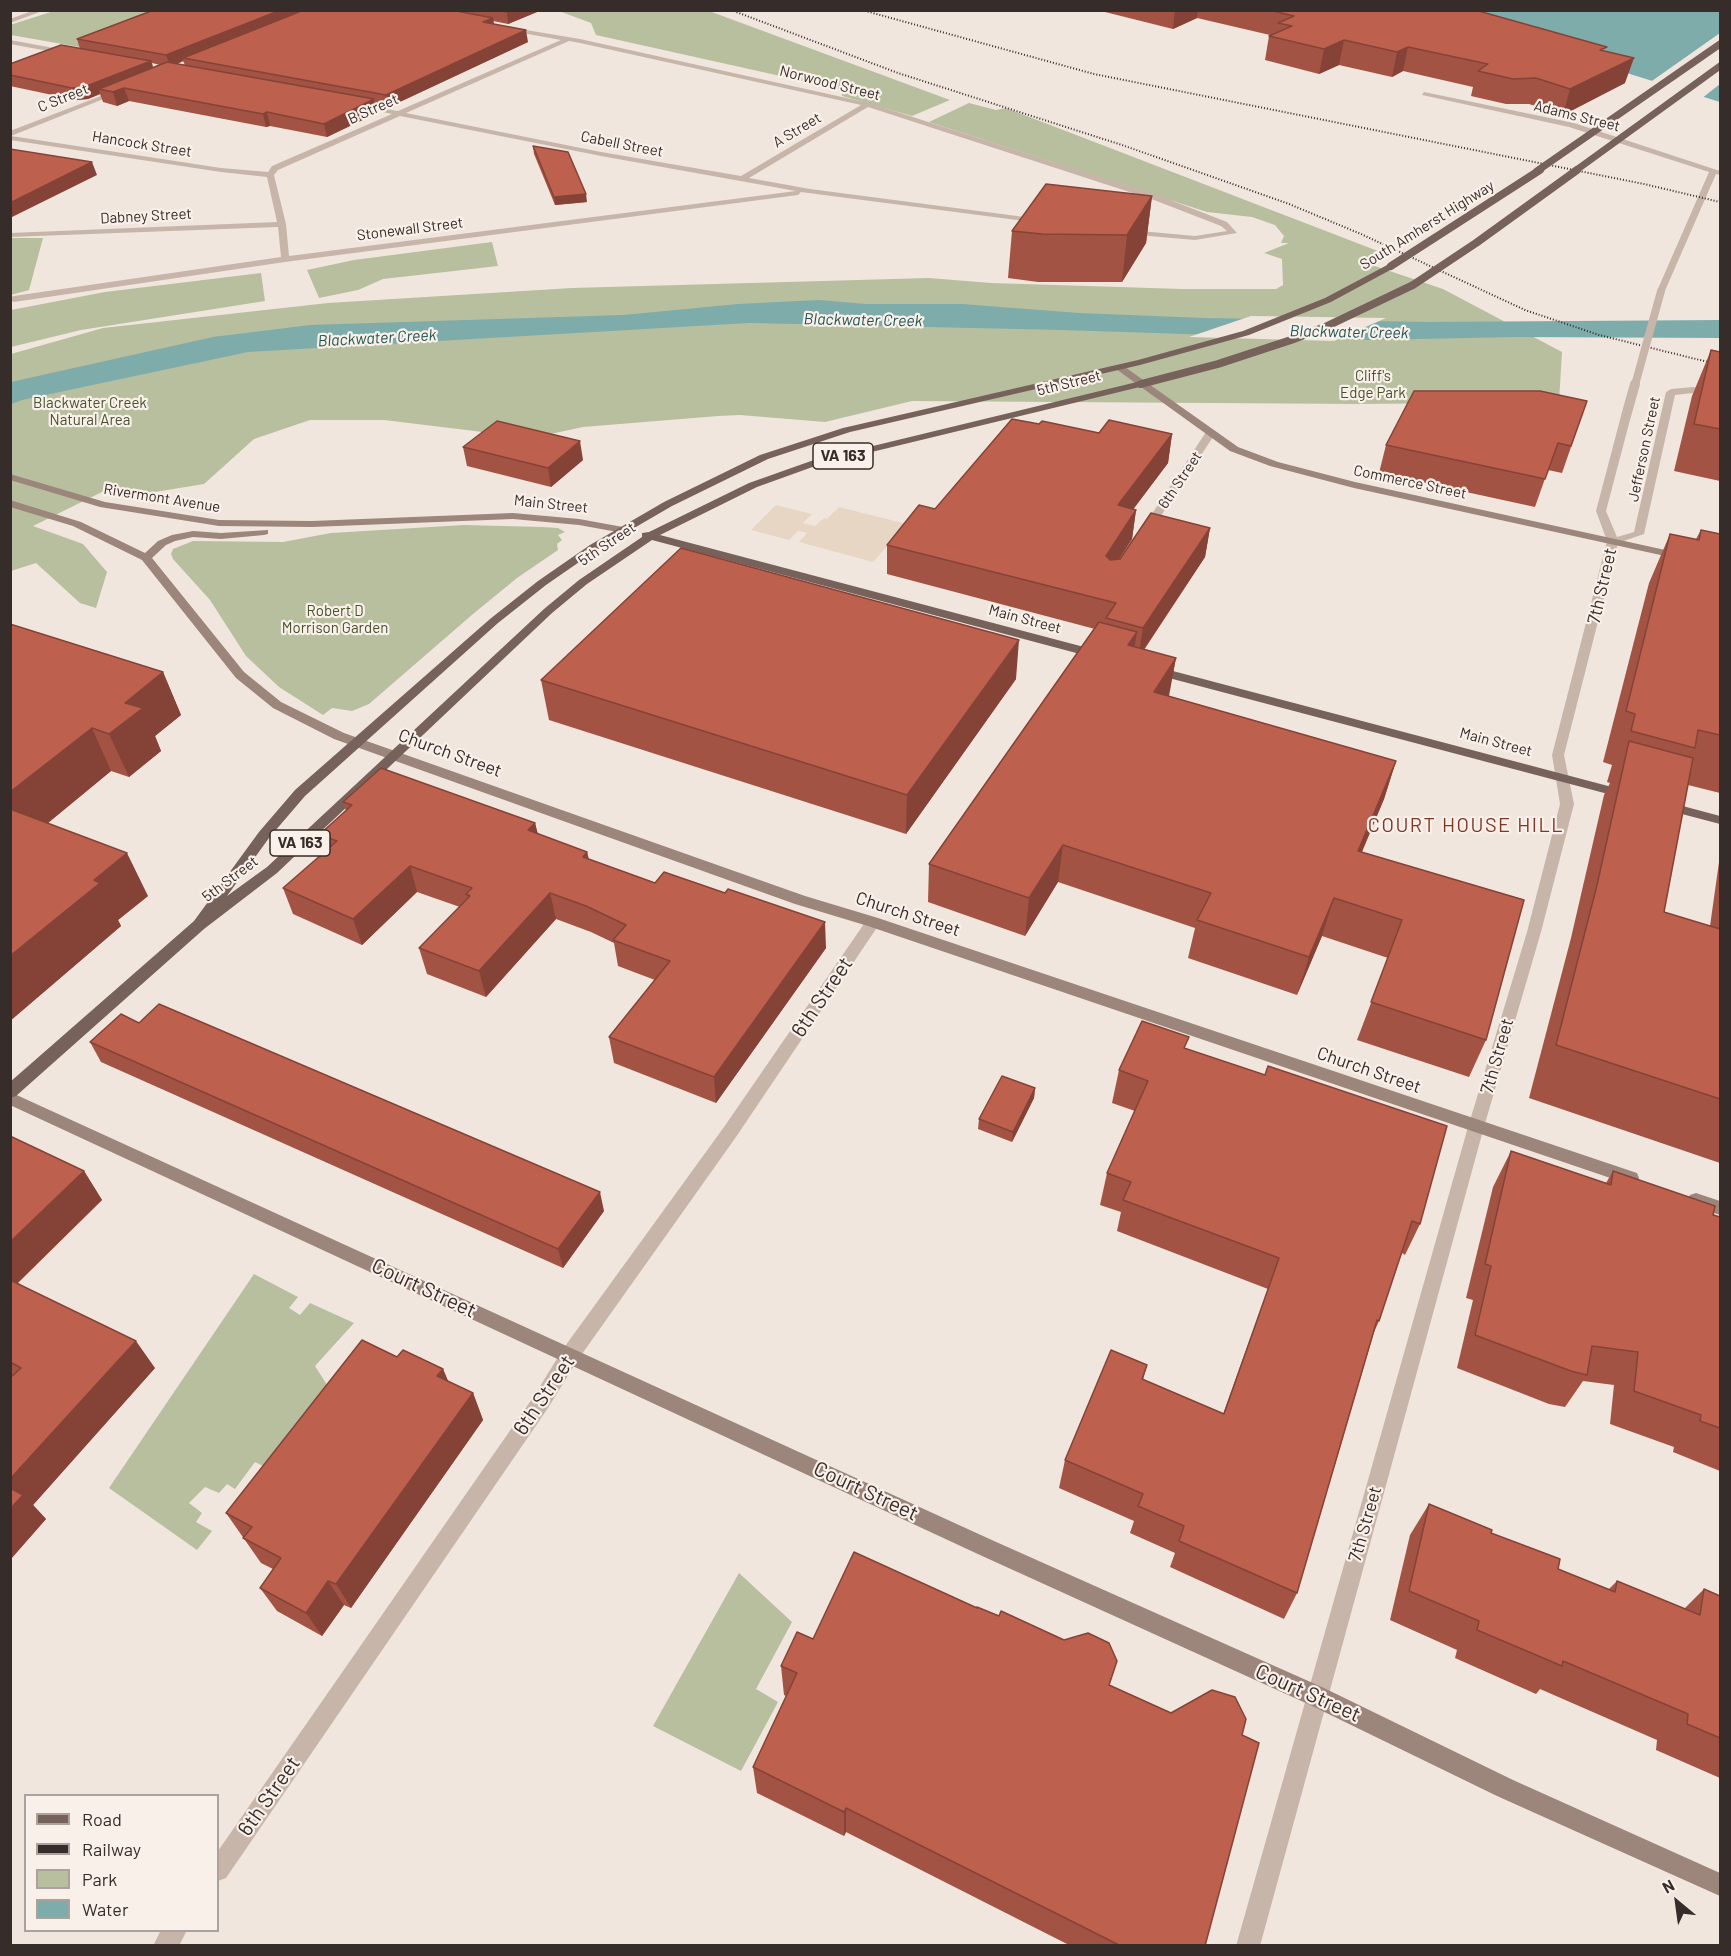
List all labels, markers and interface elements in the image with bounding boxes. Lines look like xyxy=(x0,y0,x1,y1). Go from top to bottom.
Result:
street label: Norwood Street xyxy=(778,62,882,104)
street label: C Street xyxy=(35,80,91,116)
street label: B Street xyxy=(345,90,401,128)
street label: Adams Street xyxy=(1532,97,1622,135)
street label: A Street xyxy=(770,109,824,151)
street label: Hancock Street xyxy=(91,127,193,161)
street label: Cabell Street xyxy=(579,127,665,161)
street label: South Amherst Highway xyxy=(1357,176,1497,274)
street label: Dabney Street xyxy=(100,205,192,227)
street label: Stonewall Street xyxy=(356,214,464,244)
water label: Blackwater Creek xyxy=(804,309,922,331)
water label: Blackwater Creek xyxy=(1290,321,1408,343)
water label: Blackwater Creek xyxy=(317,325,437,351)
street label: 5th Street xyxy=(1035,366,1103,400)
park label: Cliff's Edge Park xyxy=(1340,367,1406,402)
park label: Blackwater Creek Natural Area xyxy=(33,394,147,429)
street label: Jefferson Street xyxy=(1624,395,1664,503)
road number: VA 163 xyxy=(813,443,873,469)
street label: 6th Street xyxy=(1154,448,1206,512)
street label: Commerce Street xyxy=(1352,461,1468,503)
street label: Rivermont Avenue xyxy=(102,480,222,516)
street label: Main Street xyxy=(513,491,589,517)
street label: 5th Street xyxy=(575,518,639,570)
street label: 7th Street xyxy=(1583,546,1621,626)
street label: Main Street xyxy=(987,601,1063,637)
park label: Robert D Morrison Garden xyxy=(282,602,388,637)
street label: Church Street xyxy=(395,724,505,782)
street label: Main Street xyxy=(1458,724,1534,760)
district label: COURT HOUSE HILL xyxy=(1368,813,1564,837)
road number: VA 163 xyxy=(270,830,330,856)
street label: 5th Street xyxy=(199,852,261,906)
street label: Church Street xyxy=(853,887,963,941)
street label: 6th Street xyxy=(786,952,858,1042)
street label: 7th Street xyxy=(1476,1016,1518,1096)
street label: Church Street xyxy=(1314,1042,1424,1098)
street label: Court Street xyxy=(368,1253,480,1323)
street label: 6th Street xyxy=(508,1350,580,1440)
street label: Court Street xyxy=(810,1456,922,1526)
street label: 7th Street xyxy=(1344,1484,1386,1564)
street label: Court Street xyxy=(1251,1659,1365,1727)
street label: 6th Street xyxy=(232,1751,306,1841)
legend xyxy=(24,1794,219,1932)
text: Road xyxy=(82,1808,122,1830)
text: Railway xyxy=(82,1838,141,1860)
text: Park xyxy=(82,1868,117,1890)
north arrow xyxy=(1647,1872,1707,1932)
text: N xyxy=(1659,1875,1677,1897)
text: Water xyxy=(82,1898,129,1920)

